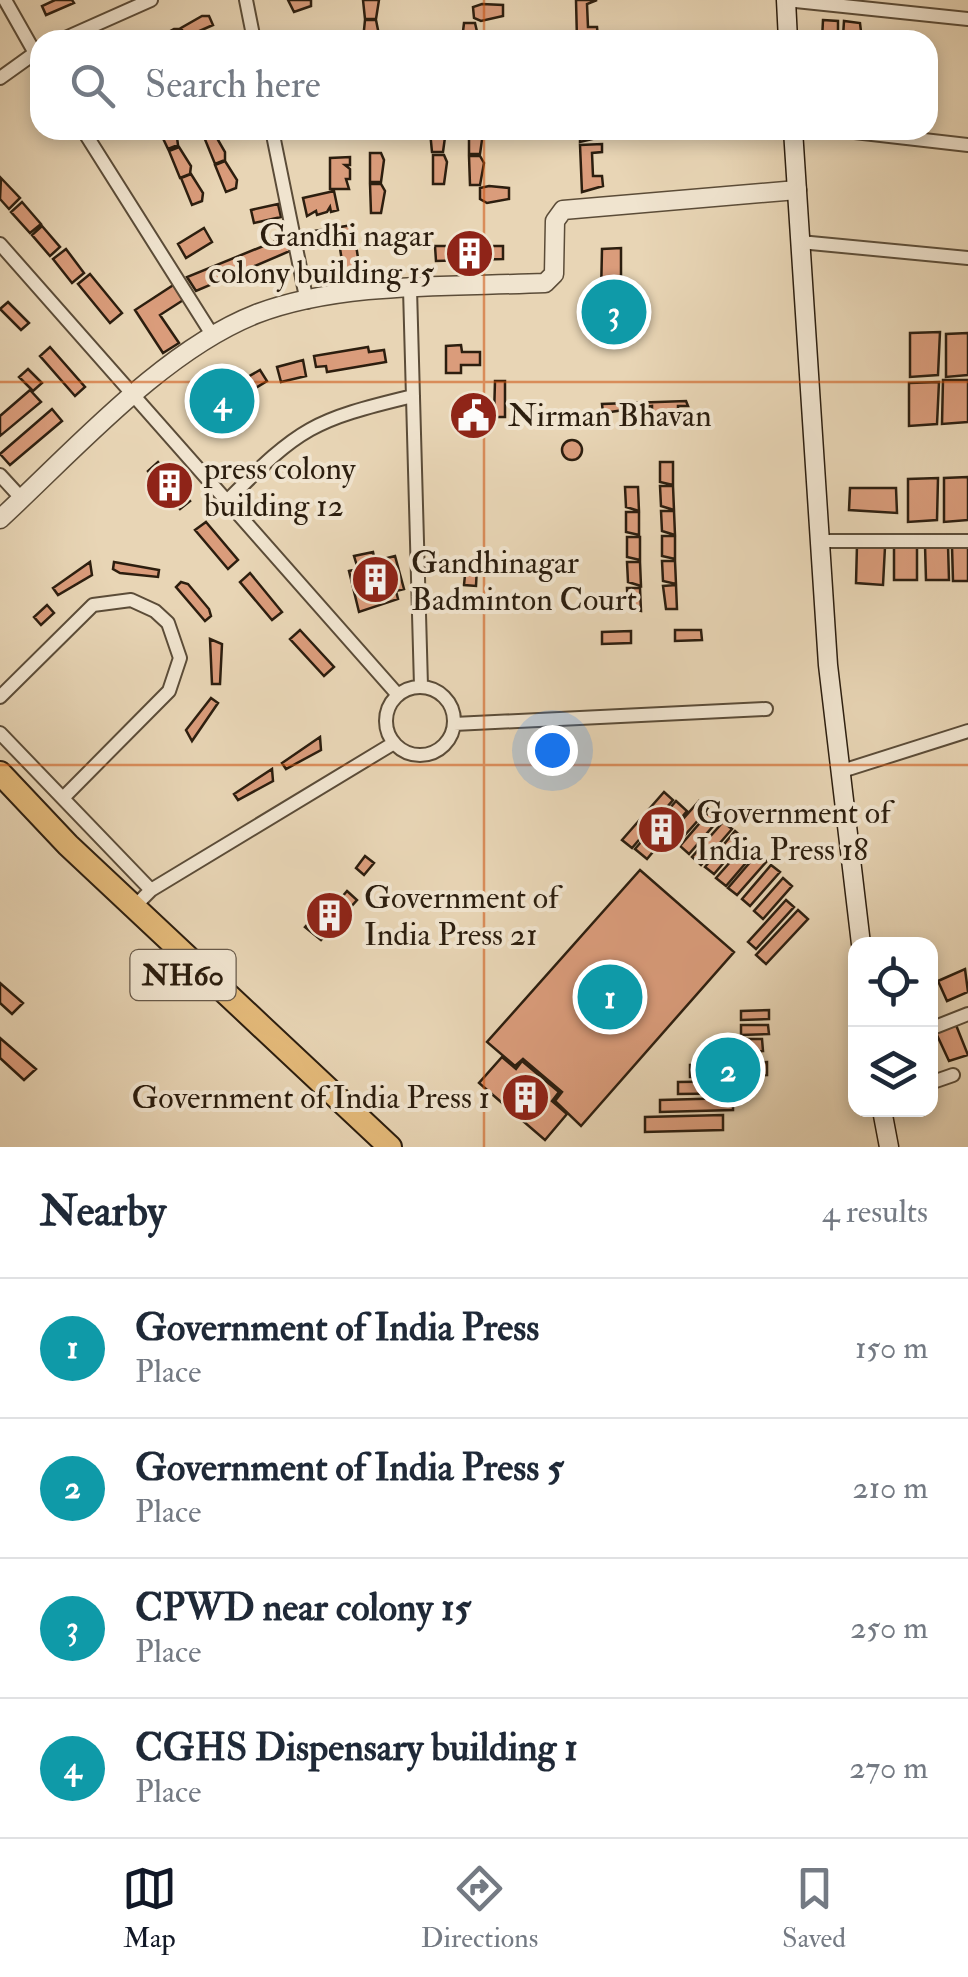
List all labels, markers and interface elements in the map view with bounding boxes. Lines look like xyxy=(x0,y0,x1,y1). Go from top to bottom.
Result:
search box xyxy=(30,30,938,140)
icon: search xyxy=(65,58,120,113)
text: Search here xyxy=(145,61,321,109)
place label: Gandhi nagar colony building 15 xyxy=(208,216,434,293)
building icon: Gandhi nagar colony building 15 xyxy=(443,227,495,279)
pin: 3 xyxy=(582,274,646,350)
pin: 4 xyxy=(190,364,254,438)
public building icon: Nirman Bhavan xyxy=(447,389,499,441)
place label: Nirman Bhavan xyxy=(508,396,712,436)
place label: press colony building 12 xyxy=(203,449,357,526)
building icon: press colony building 12 xyxy=(143,460,195,512)
place label: Gandhinagar Badminton Court xyxy=(411,543,637,620)
building icon: Gandhinagar Badminton Court xyxy=(350,554,402,606)
your location xyxy=(527,725,578,776)
place label: Government of India Press 18 xyxy=(696,793,895,870)
building icon: Government of India Press 18 xyxy=(635,804,687,856)
place label: Government of India Press 21 xyxy=(364,878,563,955)
building icon: Government of India Press 21 xyxy=(303,889,355,941)
map controls xyxy=(848,937,938,1117)
button: locate xyxy=(848,937,938,1027)
road number: NH60 xyxy=(130,950,236,1000)
pin: 1 xyxy=(578,960,642,1034)
button: layers xyxy=(848,1027,938,1117)
pin: 2 xyxy=(696,1032,760,1108)
building icon: Government of India Press 1 xyxy=(499,1071,551,1123)
place label: Government of India Press 1 xyxy=(131,1078,490,1118)
text: Nearby xyxy=(40,1186,166,1238)
text: 4 results xyxy=(822,1192,928,1232)
text: Government of India Press xyxy=(135,1304,539,1352)
text: 1 xyxy=(67,1328,78,1368)
text: 150 m xyxy=(855,1328,928,1368)
text: Place xyxy=(135,1352,201,1392)
text: Government of India Press 5 xyxy=(135,1444,564,1492)
text: 2 xyxy=(64,1468,81,1508)
text: 210 m xyxy=(853,1468,928,1508)
text: Place xyxy=(135,1492,201,1532)
text: CPWD near colony 15 xyxy=(135,1584,471,1632)
text: 3 xyxy=(66,1608,79,1648)
text: 250 m xyxy=(850,1608,928,1648)
text: Place xyxy=(135,1632,201,1672)
text: CGHS Dispensary building 1 xyxy=(135,1724,578,1772)
text: 4 xyxy=(64,1748,81,1788)
text: 270 m xyxy=(849,1748,928,1788)
text: Place xyxy=(135,1772,201,1812)
tab: Map xyxy=(122,1861,177,1956)
tab: Directions xyxy=(421,1861,538,1956)
tab: Saved xyxy=(782,1861,846,1956)

